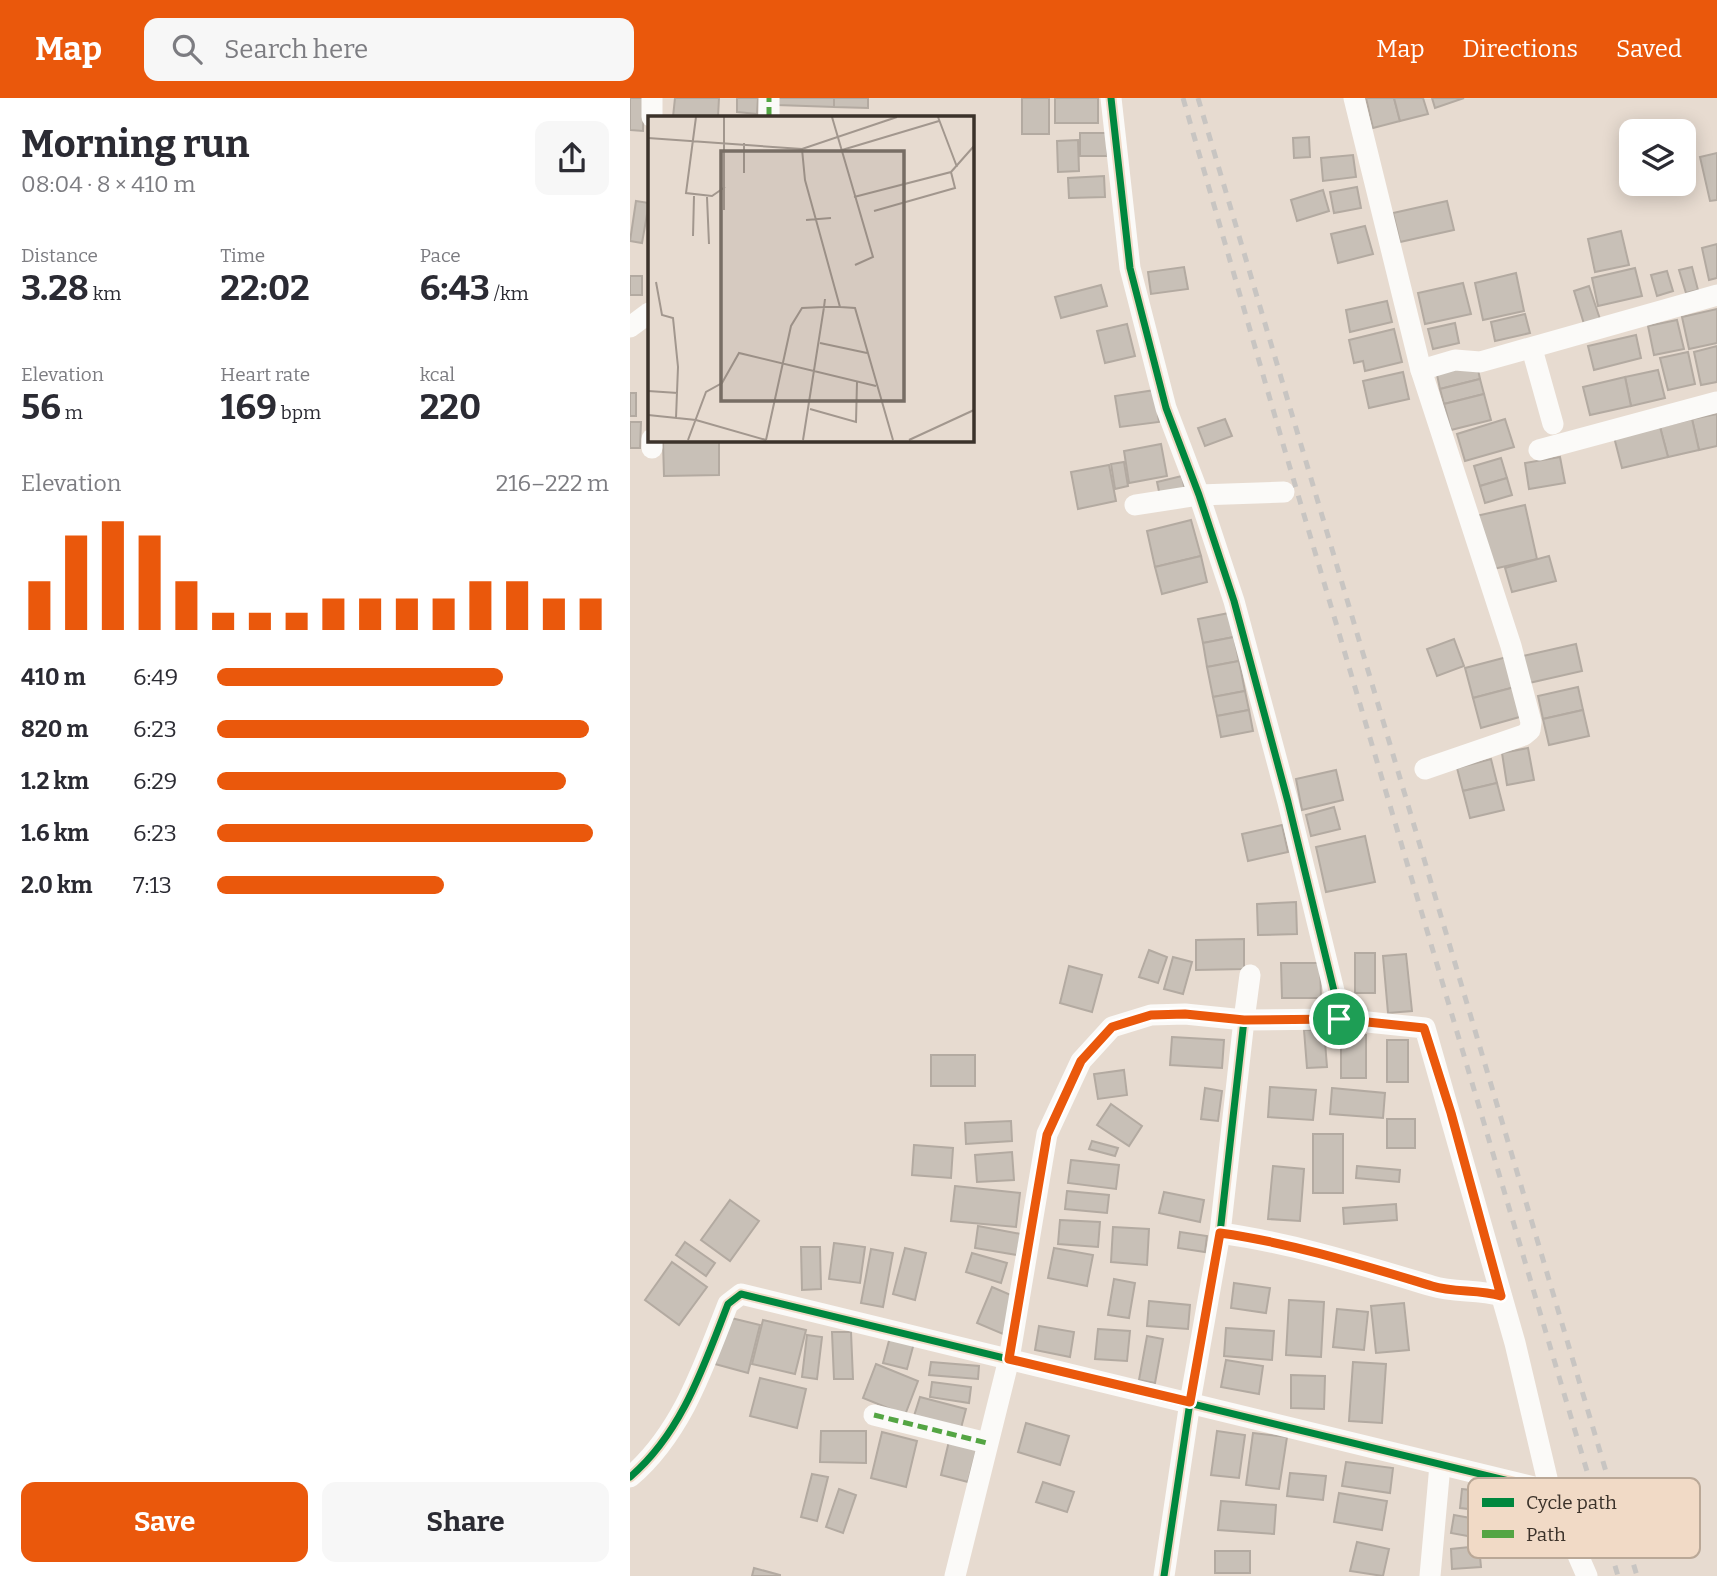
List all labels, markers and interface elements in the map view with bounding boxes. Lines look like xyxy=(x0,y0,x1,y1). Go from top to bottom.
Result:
search box xyxy=(144,18,634,81)
text: Map xyxy=(35,29,102,69)
icon: search xyxy=(168,30,206,68)
text: Search here xyxy=(224,34,368,65)
text: Map xyxy=(1376,35,1425,63)
text: Directions xyxy=(1463,35,1578,63)
text: Saved xyxy=(1616,35,1682,63)
inset map xyxy=(648,116,973,441)
map controls xyxy=(1619,119,1696,196)
button: layers xyxy=(1619,119,1696,196)
text: Morning run xyxy=(21,121,249,167)
button: share xyxy=(535,121,609,195)
text: 08:04 · 8 × 410 m xyxy=(21,170,195,198)
text: Distance xyxy=(21,244,98,267)
text: Time xyxy=(220,244,265,267)
text: Pace xyxy=(420,244,461,267)
text: 3.28 xyxy=(21,267,89,309)
text: 22:02 xyxy=(220,267,310,309)
text: 6:43 xyxy=(420,267,490,309)
text: km xyxy=(89,282,121,305)
text: /km xyxy=(490,282,529,305)
text: Elevation xyxy=(21,363,104,386)
text: Heart rate xyxy=(220,363,310,386)
text: kcal xyxy=(420,363,455,386)
text: 56 xyxy=(21,386,61,428)
text: 169 xyxy=(220,386,277,428)
text: 220 xyxy=(420,386,481,428)
text: m xyxy=(61,401,83,424)
text: bpm xyxy=(277,401,321,424)
text: Elevation xyxy=(21,469,121,497)
text: 216–222 m xyxy=(496,469,609,497)
text: 410 m xyxy=(21,663,86,691)
text: 6:49 xyxy=(133,663,178,691)
text: 820 m xyxy=(21,715,88,743)
text: 6:23 xyxy=(133,715,177,743)
text: 1.2 km xyxy=(21,767,89,795)
text: 6:29 xyxy=(133,767,177,795)
text: 1.6 km xyxy=(21,819,89,847)
text: 6:23 xyxy=(133,819,177,847)
text: 2.0 km xyxy=(21,871,92,899)
text: 7:13 xyxy=(133,871,172,899)
pin xyxy=(1309,989,1369,1049)
icon: arrive xyxy=(1320,1000,1358,1038)
legend xyxy=(1468,1478,1700,1558)
button: Save xyxy=(21,1482,308,1562)
button: Share xyxy=(322,1482,609,1562)
text: Cycle path xyxy=(1526,1491,1617,1514)
text: Path xyxy=(1526,1523,1566,1546)

